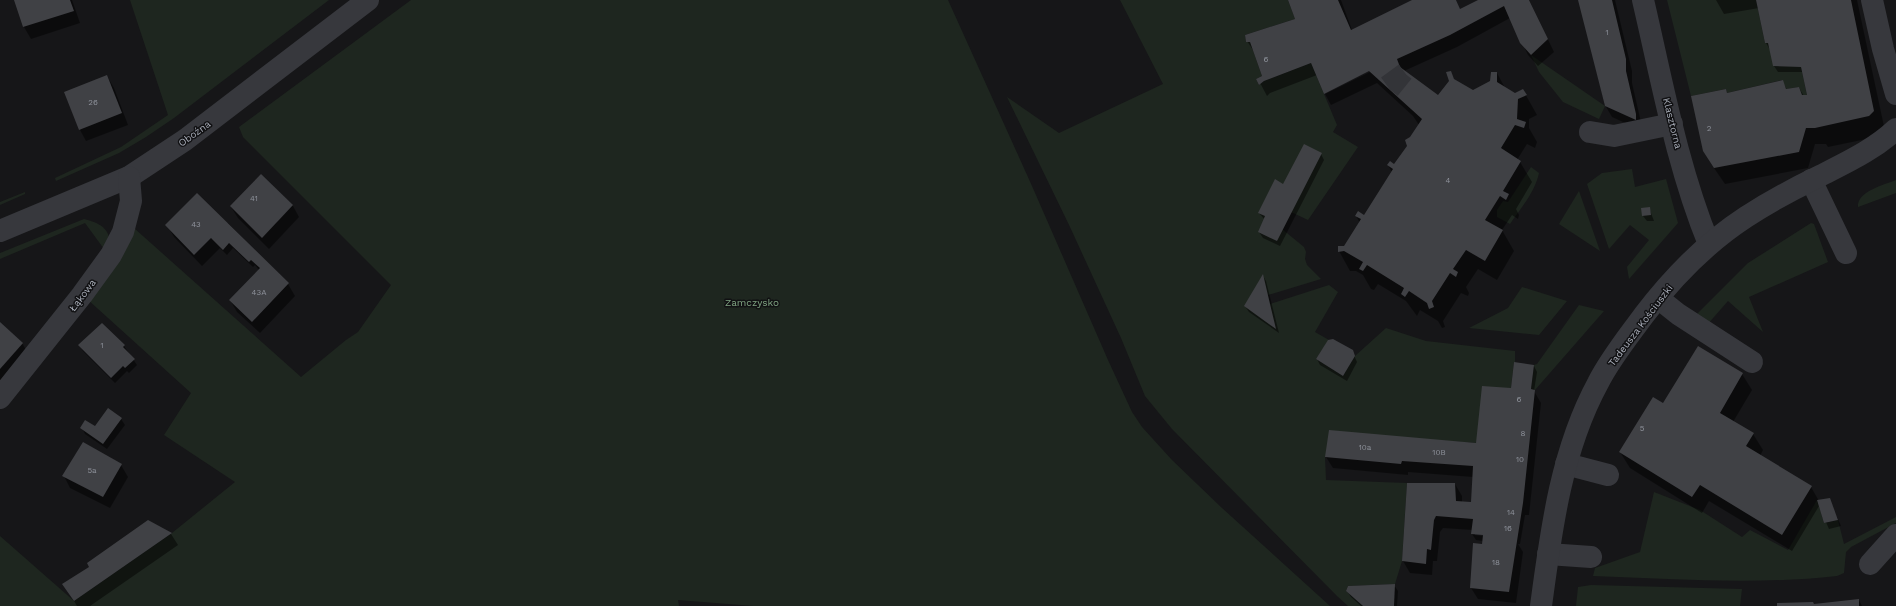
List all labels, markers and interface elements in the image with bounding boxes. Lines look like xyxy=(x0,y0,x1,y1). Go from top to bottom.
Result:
house number: 1 xyxy=(1605,28,1609,37)
house number: 6 xyxy=(1264,55,1269,64)
street label: Klasztorna xyxy=(1661,97,1684,150)
house number: 26 xyxy=(88,98,98,107)
street label: Oboźna xyxy=(176,118,213,149)
house number: 2 xyxy=(1707,124,1712,133)
house number: 4 xyxy=(1446,176,1451,185)
house number: 41 xyxy=(250,194,258,203)
house number: 43 xyxy=(191,220,201,229)
street label: Łąkowa xyxy=(67,277,98,313)
street label: Tadeusza Kościuszki xyxy=(1606,282,1675,368)
house number: 43A xyxy=(252,288,267,297)
park label: Zamczysko xyxy=(725,297,779,308)
house number: 1 xyxy=(100,341,104,350)
house number: 6 xyxy=(1517,395,1522,404)
house number: 5 xyxy=(1640,424,1645,433)
house number: 8 xyxy=(1521,429,1526,438)
house number: 10a xyxy=(1359,443,1372,452)
house number: 10B xyxy=(1432,448,1446,457)
house number: 10 xyxy=(1516,455,1524,464)
house number: 5a xyxy=(87,466,97,475)
house number: 14 xyxy=(1507,508,1515,517)
house number: 16 xyxy=(1504,524,1512,533)
house number: 18 xyxy=(1492,558,1500,567)

